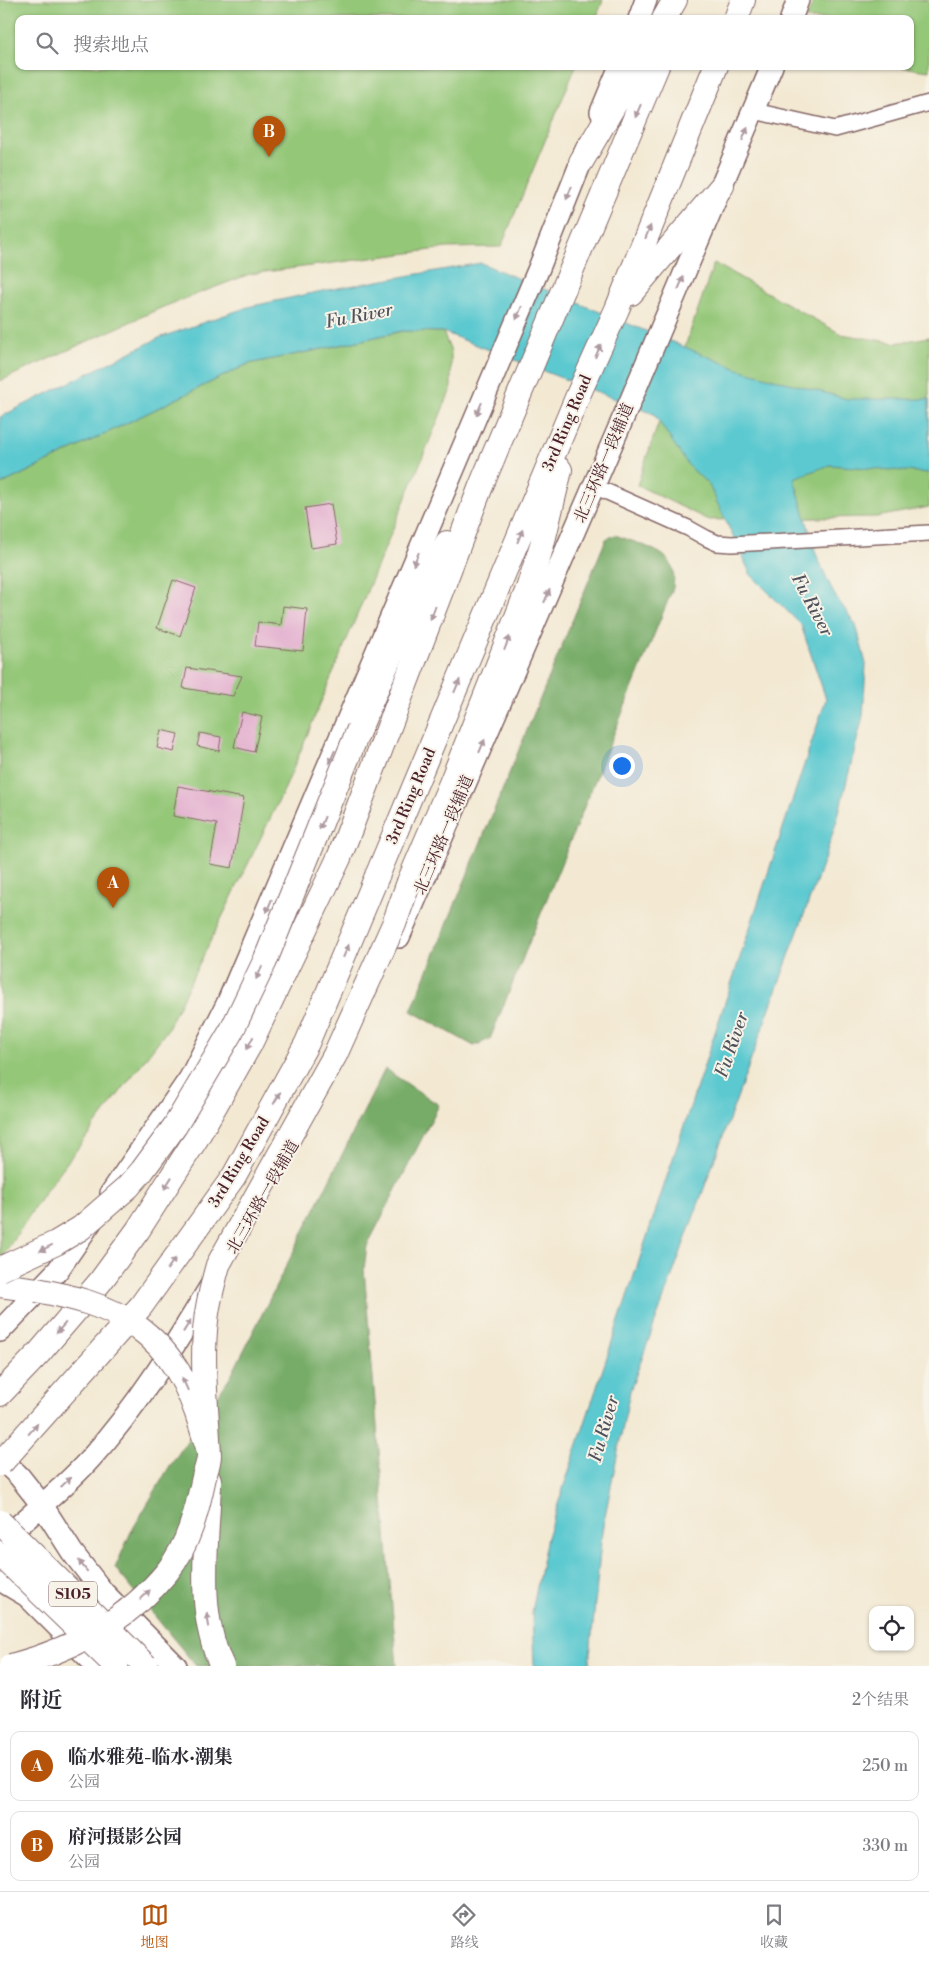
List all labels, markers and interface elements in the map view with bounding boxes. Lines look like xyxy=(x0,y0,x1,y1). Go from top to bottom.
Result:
search box xyxy=(15,15,914,70)
icon: search xyxy=(33,29,61,57)
text: 搜索地点 xyxy=(73,33,149,57)
one-way arrow xyxy=(634,104,642,118)
pin: B xyxy=(253,116,285,157)
one-way arrow xyxy=(741,127,749,141)
one-way arrow xyxy=(565,186,573,201)
one-way arrow xyxy=(645,224,653,239)
one-way arrow xyxy=(677,276,685,290)
water label: Fu River xyxy=(323,298,395,334)
one-way arrow xyxy=(515,306,523,320)
one-way arrow xyxy=(594,344,602,358)
street label: 3rd Ring Road xyxy=(538,372,596,474)
street label: 北三环路一段辅道 xyxy=(570,400,638,526)
one-way arrow xyxy=(474,402,482,416)
one-way arrow xyxy=(517,529,525,543)
one-way arrow xyxy=(411,552,419,566)
water label: Fu River xyxy=(786,569,838,641)
one-way arrow xyxy=(543,589,551,603)
one-way arrow xyxy=(429,606,437,621)
one-way arrow xyxy=(504,635,511,650)
one-way arrow xyxy=(454,679,462,693)
one-way arrow xyxy=(479,739,487,753)
street label: 3rd Ring Road xyxy=(382,745,440,847)
one-way arrow xyxy=(328,750,336,765)
your location xyxy=(609,753,635,779)
street label: 北三环路一段辅道 xyxy=(410,772,478,898)
one-way arrow xyxy=(317,816,325,830)
pin: A xyxy=(97,867,129,908)
one-way arrow xyxy=(264,899,272,913)
one-way arrow xyxy=(342,944,350,958)
one-way arrow xyxy=(255,966,263,980)
water label: Fu River xyxy=(710,1009,754,1081)
one-way arrow xyxy=(246,1036,254,1050)
one-way arrow xyxy=(273,1090,281,1105)
street label: 3rd Ring Road xyxy=(204,1113,274,1211)
street label: 北三环路一段辅道 xyxy=(222,1137,304,1257)
one-way arrow xyxy=(163,1177,172,1190)
one-way arrow xyxy=(39,1244,53,1252)
one-way arrow xyxy=(166,1257,176,1271)
one-way arrow xyxy=(182,1320,191,1333)
one-way arrow xyxy=(55,1321,66,1334)
one-way arrow xyxy=(181,1377,189,1391)
water label: Fu River xyxy=(584,1393,625,1465)
one-way arrow xyxy=(27,1423,39,1435)
one-way arrow xyxy=(60,1476,72,1488)
one-way arrow xyxy=(78,1560,88,1573)
road number: S105 xyxy=(49,1582,97,1606)
one-way arrow xyxy=(139,1589,151,1601)
map controls xyxy=(869,1606,914,1651)
button: locate xyxy=(869,1606,914,1651)
one-way arrow xyxy=(204,1611,212,1627)
text: 附近 xyxy=(20,1688,62,1714)
text: 2个结果 xyxy=(852,1690,909,1710)
text: 临水雅苑-临水·潮集 xyxy=(68,1745,233,1769)
text: A xyxy=(31,1756,43,1776)
text: 250 m xyxy=(862,1756,908,1776)
text: 公园 xyxy=(68,1772,100,1792)
text: 府河摄影公园 xyxy=(68,1825,182,1849)
text: B xyxy=(31,1836,43,1856)
text: 330 m xyxy=(862,1836,908,1856)
text: 公园 xyxy=(68,1852,100,1872)
tab: 地图 xyxy=(141,1901,169,1952)
tab: 路线 xyxy=(450,1901,478,1952)
tab: 收藏 xyxy=(760,1901,788,1952)

